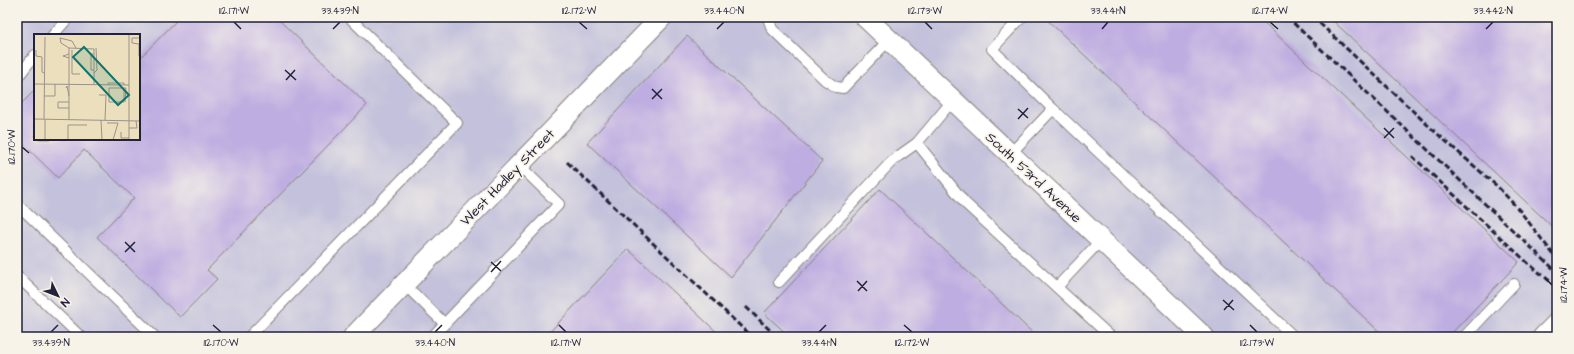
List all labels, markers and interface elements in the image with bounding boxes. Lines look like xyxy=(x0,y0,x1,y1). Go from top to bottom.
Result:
text: 112.171°W xyxy=(219,4,250,18)
text: 33.439°N xyxy=(321,4,359,18)
text: 112.172°W xyxy=(562,4,597,18)
text: 33.440°N xyxy=(704,4,744,18)
text: 112.173°W xyxy=(908,4,942,18)
text: 33.441°N xyxy=(1091,4,1125,18)
text: 112.174°W xyxy=(1252,4,1288,18)
text: 33.442°N xyxy=(1473,4,1513,18)
inset map xyxy=(34,34,140,140)
street label: West Hadley Street xyxy=(456,124,560,231)
street label: South 53rd Avenue xyxy=(981,128,1086,228)
text: 112.170°W xyxy=(5,129,19,165)
text: 112.174°W xyxy=(1557,267,1571,303)
north arrow xyxy=(38,276,78,316)
text: N xyxy=(57,295,73,310)
text: 33.439°N xyxy=(32,336,70,350)
text: 112.170°W xyxy=(203,336,239,350)
text: 33.440°N xyxy=(415,336,455,350)
text: 112.171°W xyxy=(551,336,582,350)
text: 33.441°N xyxy=(802,336,836,350)
text: 112.172°W xyxy=(895,336,930,350)
text: 112.173°W xyxy=(1240,336,1274,350)

